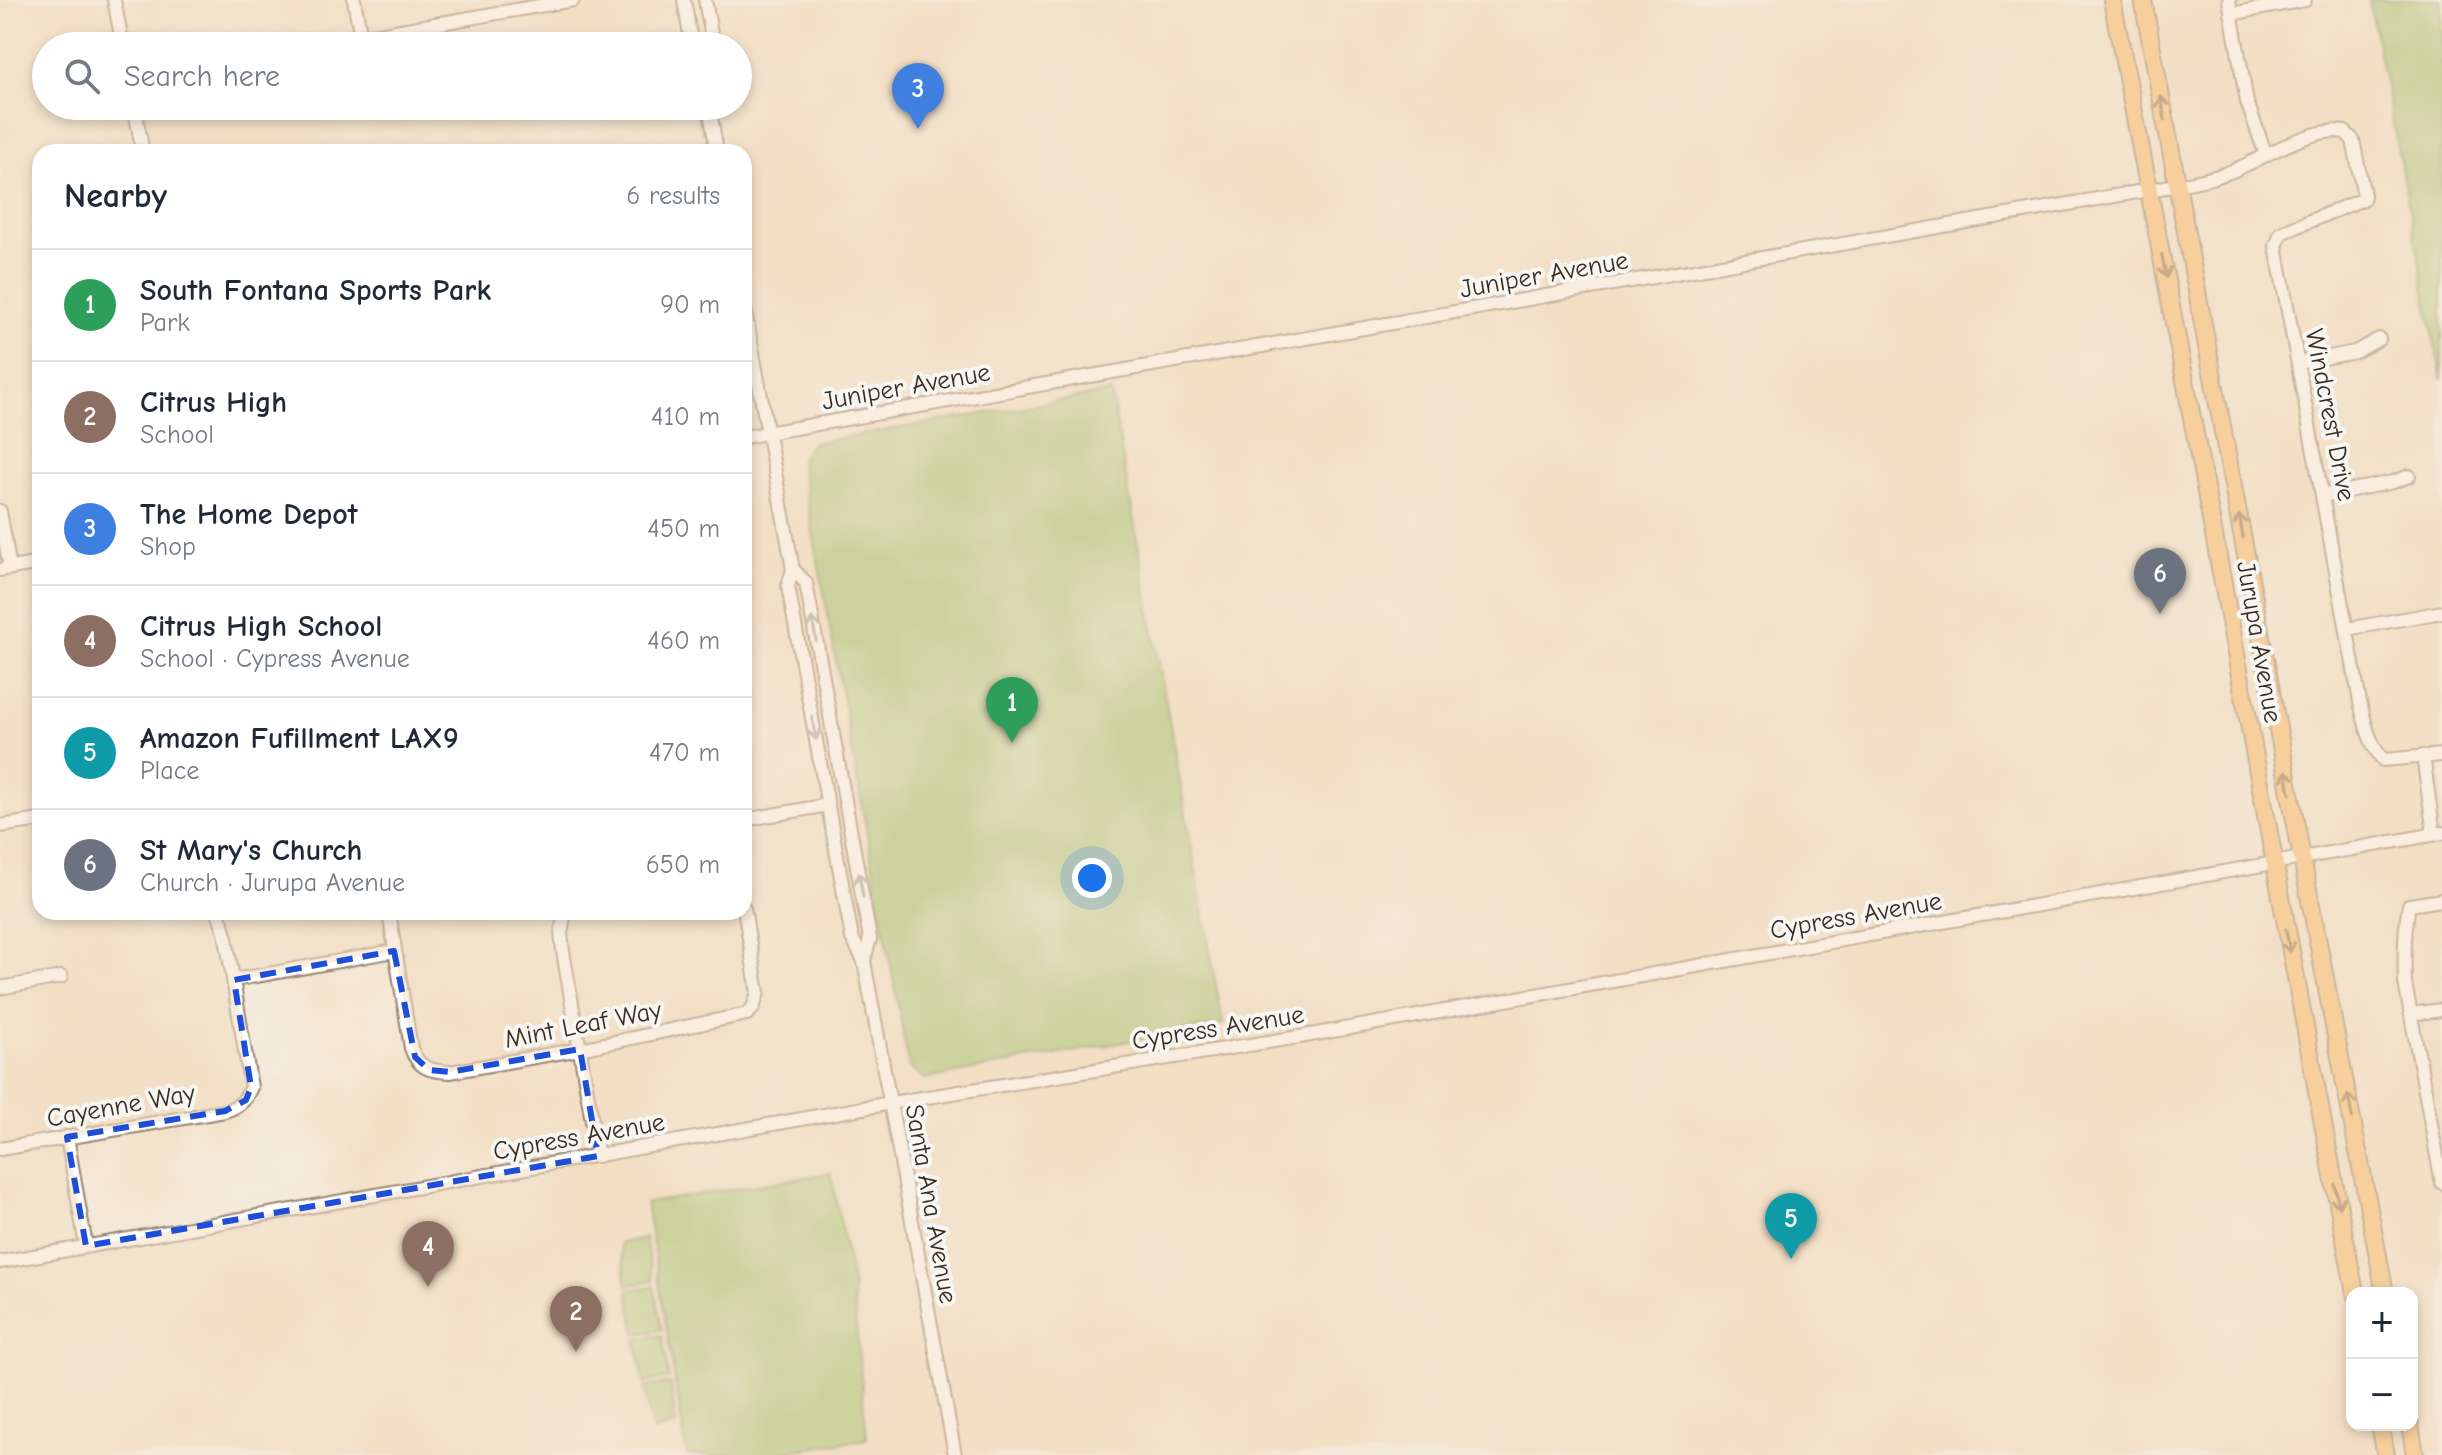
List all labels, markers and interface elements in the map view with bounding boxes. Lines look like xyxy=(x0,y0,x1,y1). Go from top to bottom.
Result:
search box xyxy=(32,32,752,120)
icon: search xyxy=(60,54,104,98)
text: Search here xyxy=(124,59,280,94)
pin: 3 xyxy=(892,63,944,129)
one-way arrow xyxy=(2155,96,2170,121)
text: Nearby xyxy=(64,176,167,216)
text: 6 results xyxy=(626,181,720,211)
street label: Juniper Avenue xyxy=(1457,245,1631,305)
one-way arrow xyxy=(2158,253,2173,279)
text: South Fontana Sports Park xyxy=(140,273,491,308)
text: 1 xyxy=(85,290,95,320)
text: 90 m xyxy=(660,290,720,320)
text: Park xyxy=(140,308,190,338)
street label: Windcrest Drive xyxy=(2299,326,2361,504)
street label: Juniper Avenue xyxy=(819,357,993,417)
text: Citrus High xyxy=(140,385,287,420)
text: 2 xyxy=(84,402,96,432)
text: 410 m xyxy=(651,402,720,432)
text: School xyxy=(140,420,214,450)
text: The Home Depot xyxy=(140,497,357,532)
text: 3 xyxy=(84,514,96,544)
text: 450 m xyxy=(647,514,720,544)
one-way arrow xyxy=(2232,514,2247,539)
text: Shop xyxy=(140,532,196,562)
pin: 6 xyxy=(2134,548,2186,614)
street label: Jurupa Avenue xyxy=(2230,559,2288,725)
text: Citrus High School xyxy=(140,609,382,644)
one-way arrow xyxy=(806,617,821,643)
text: 4 xyxy=(84,626,96,656)
text: 460 m xyxy=(647,626,720,656)
text: School · Cypress Avenue xyxy=(140,644,410,674)
pin: 1 xyxy=(986,677,1038,743)
one-way arrow xyxy=(807,714,822,740)
text: Amazon Fufillment LAX9 xyxy=(140,721,459,756)
text: 5 xyxy=(83,738,97,768)
text: 470 m xyxy=(649,738,720,768)
text: Place xyxy=(140,756,199,786)
one-way arrow xyxy=(2279,769,2294,795)
text: St Mary's Church xyxy=(140,833,362,868)
text: 6 xyxy=(83,850,97,880)
text: 650 m xyxy=(646,850,720,880)
your location xyxy=(1072,858,1112,898)
text: Church · Jurupa Avenue xyxy=(140,868,405,898)
one-way arrow xyxy=(852,873,867,898)
street label: Cypress Avenue xyxy=(1768,886,1944,946)
one-way arrow xyxy=(2282,928,2297,953)
street label: Mint Leaf Way xyxy=(502,995,664,1055)
street label: Cypress Avenue xyxy=(1130,1000,1306,1056)
street label: Cayenne Way xyxy=(45,1078,198,1134)
one-way arrow xyxy=(2341,1094,2356,1120)
street label: Santa Ana Avenue xyxy=(899,1102,963,1306)
street label: Cypress Avenue xyxy=(491,1107,667,1167)
one-way arrow xyxy=(2330,1183,2345,1209)
pin: 5 xyxy=(1765,1193,1817,1259)
pin: 4 xyxy=(402,1221,454,1287)
pin: 2 xyxy=(550,1286,602,1352)
map controls xyxy=(2346,1287,2418,1431)
button: + xyxy=(2346,1287,2418,1359)
button: − xyxy=(2346,1359,2418,1431)

